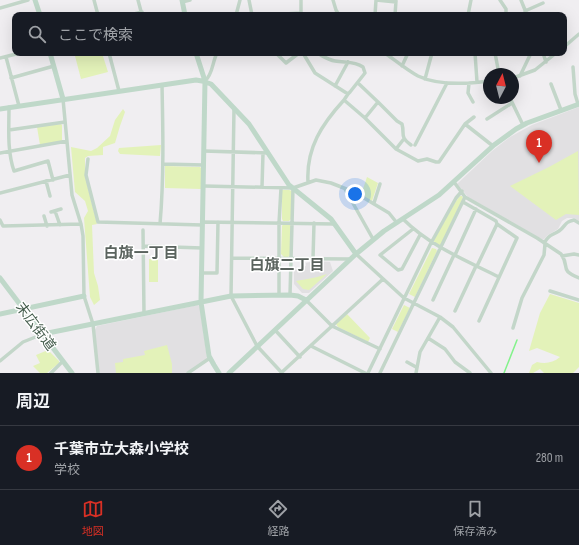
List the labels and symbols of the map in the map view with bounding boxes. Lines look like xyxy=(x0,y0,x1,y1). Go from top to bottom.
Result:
north arrow xyxy=(483,68,519,104)
pin: 1 xyxy=(526,130,552,163)
your location xyxy=(345,184,365,204)
district label: 白旗一丁目 xyxy=(103,244,179,263)
district label: 白旗二丁目 xyxy=(249,256,325,275)
street label: 末広街道 xyxy=(12,299,59,354)

